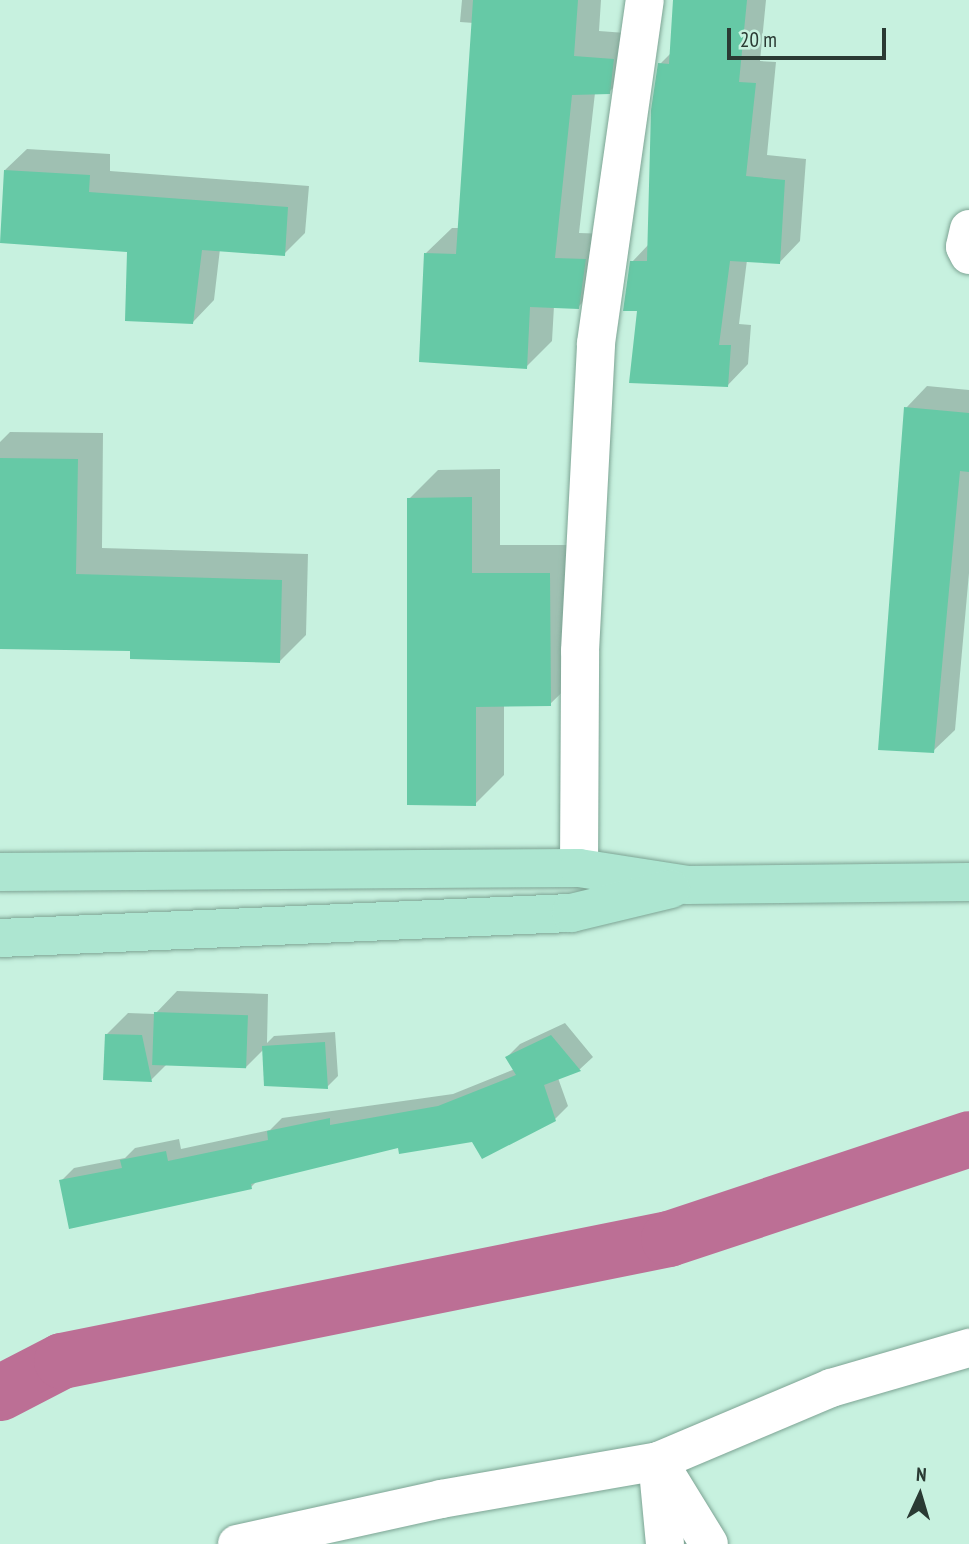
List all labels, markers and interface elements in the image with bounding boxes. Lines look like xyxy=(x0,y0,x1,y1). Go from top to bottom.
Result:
scale bar xyxy=(731,14,890,58)
text: 20 m xyxy=(740,26,777,53)
north arrow xyxy=(885,1460,955,1530)
text: N xyxy=(915,1462,927,1486)

